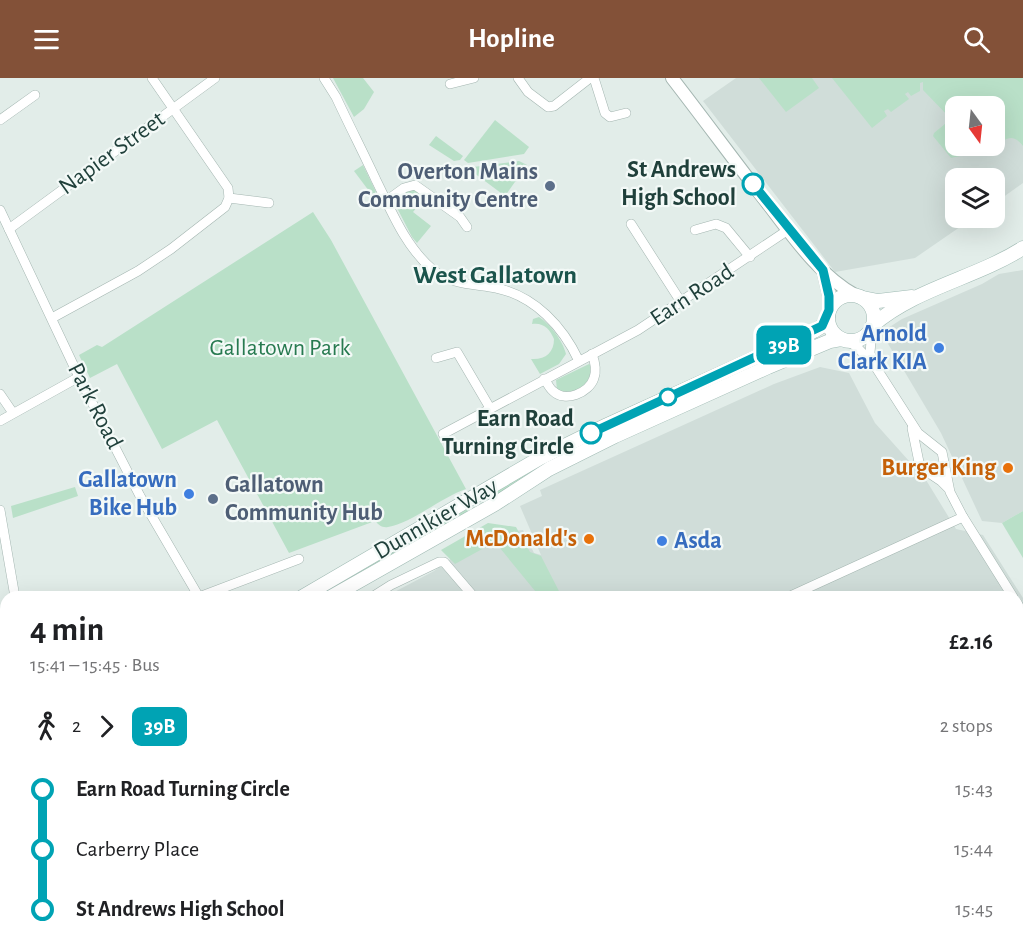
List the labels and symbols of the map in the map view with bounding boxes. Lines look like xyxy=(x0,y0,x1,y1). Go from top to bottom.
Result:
north arrow xyxy=(945,96,1005,156)
street label: Napier Street xyxy=(55,107,170,199)
place label: St Andrews High School xyxy=(621,158,736,210)
place label: Overton Mains Community Centre xyxy=(358,160,538,212)
marker: St Andrews High School xyxy=(742,173,764,195)
marker: Overton Mains Community Centre xyxy=(543,179,557,193)
street label: Earn Road xyxy=(646,259,738,331)
district label: West Gallatown xyxy=(413,262,577,288)
place label: Arnold Clark KIA xyxy=(838,322,928,374)
line badge: 39B xyxy=(750,326,818,364)
park label: Gallatown Park xyxy=(210,336,351,360)
marker: Arnold Clark KIA xyxy=(932,341,946,355)
street label: Park Road xyxy=(63,359,127,453)
unlabelled marker xyxy=(659,388,677,406)
place label: Earn Road Turning Circle xyxy=(442,407,574,459)
marker: Earn Road Turning Circle xyxy=(580,422,602,444)
place label: Burger King xyxy=(881,456,997,480)
marker: Burger King xyxy=(1001,461,1015,475)
place label: Gallatown Bike Hub xyxy=(78,468,177,520)
place label: Gallatown Community Hub xyxy=(225,473,383,525)
street label: Dunnikier Way xyxy=(370,474,502,564)
marker: Gallatown Bike Hub xyxy=(182,487,196,501)
marker: Gallatown Community Hub xyxy=(206,492,220,506)
place label: McDonald's xyxy=(465,527,577,551)
place label: Asda xyxy=(674,529,722,553)
marker: McDonald's xyxy=(582,532,596,546)
marker: Asda xyxy=(655,534,669,548)

